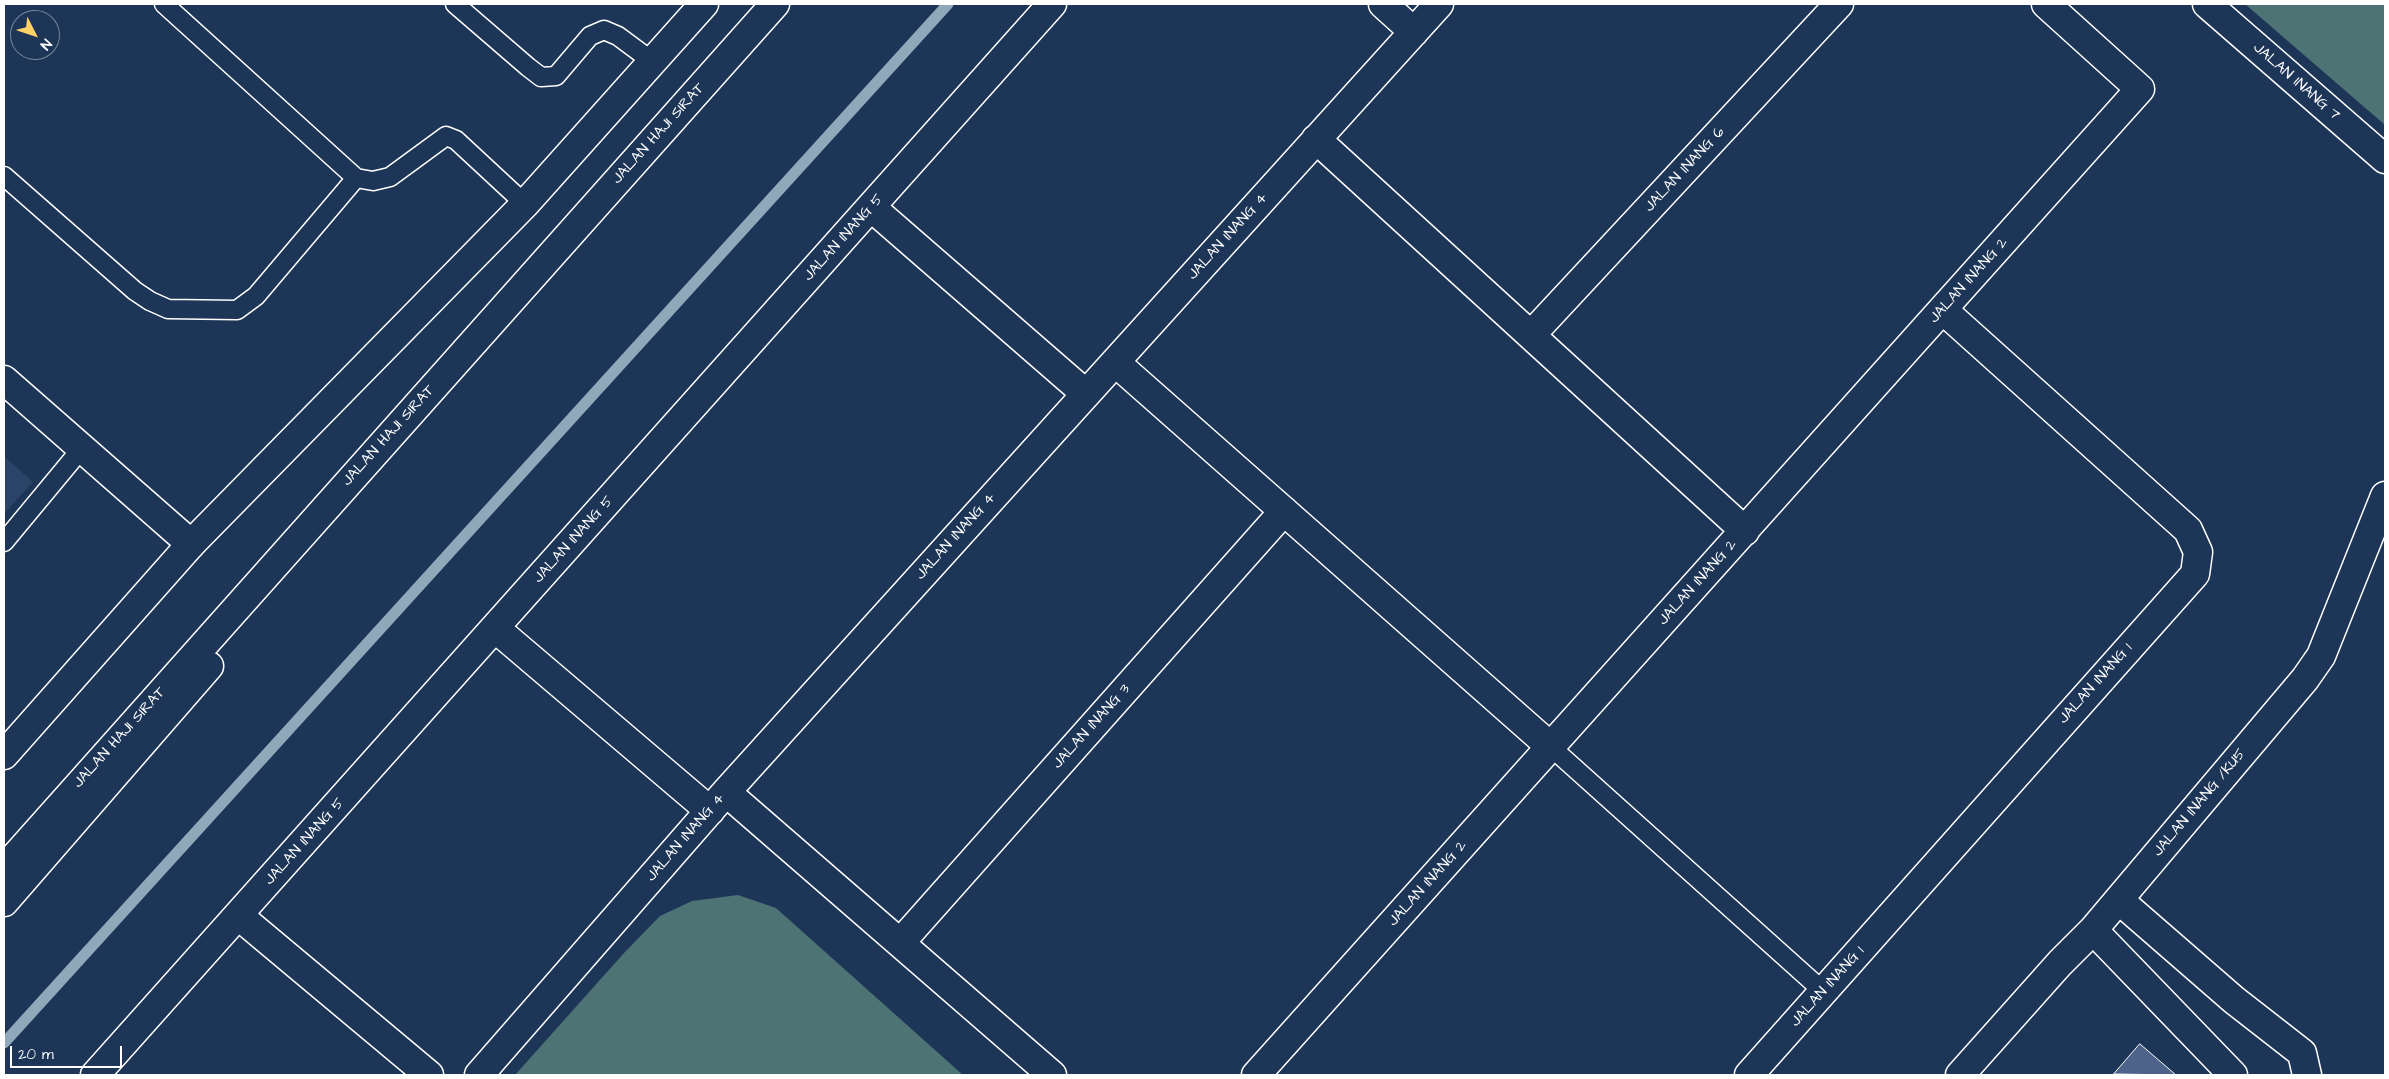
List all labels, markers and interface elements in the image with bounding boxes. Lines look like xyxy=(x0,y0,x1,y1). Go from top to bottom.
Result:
north arrow xyxy=(10,10,60,60)
text: N xyxy=(35,34,56,54)
street label: JALAN INANG 7 xyxy=(2249,39,2343,125)
street label: JALAN HAJI SIRAT xyxy=(609,80,709,188)
street label: JALAN INANG 6 xyxy=(1641,124,1729,216)
street label: JALAN INANG 4 xyxy=(1184,190,1272,284)
street label: JALAN INANG 5 xyxy=(800,191,888,285)
street label: JALAN INANG 2 xyxy=(1926,235,2012,327)
street label: JALAN HAJI SIRAT xyxy=(339,382,439,490)
street label: JALAN INANG 4 xyxy=(912,490,1000,584)
street label: JALAN INANG 5 xyxy=(530,493,618,587)
street label: JALAN INANG 2 xyxy=(1655,537,1741,629)
street label: JALAN INANG 1 xyxy=(2055,640,2137,728)
street label: JALAN INANG 3 xyxy=(1049,681,1135,773)
street label: JALAN HAJI SIRAT xyxy=(70,684,170,792)
street label: JALAN INANG /KU5 xyxy=(2150,746,2250,860)
street label: JALAN INANG 4 xyxy=(643,790,729,886)
street label: JALAN INANG 5 xyxy=(261,795,349,889)
street label: JALAN INANG 2 xyxy=(1385,838,1471,930)
street label: JALAN INANG 1 xyxy=(1787,943,1869,1031)
scale bar xyxy=(12,1036,125,1068)
text: 20 m xyxy=(18,1044,54,1065)

